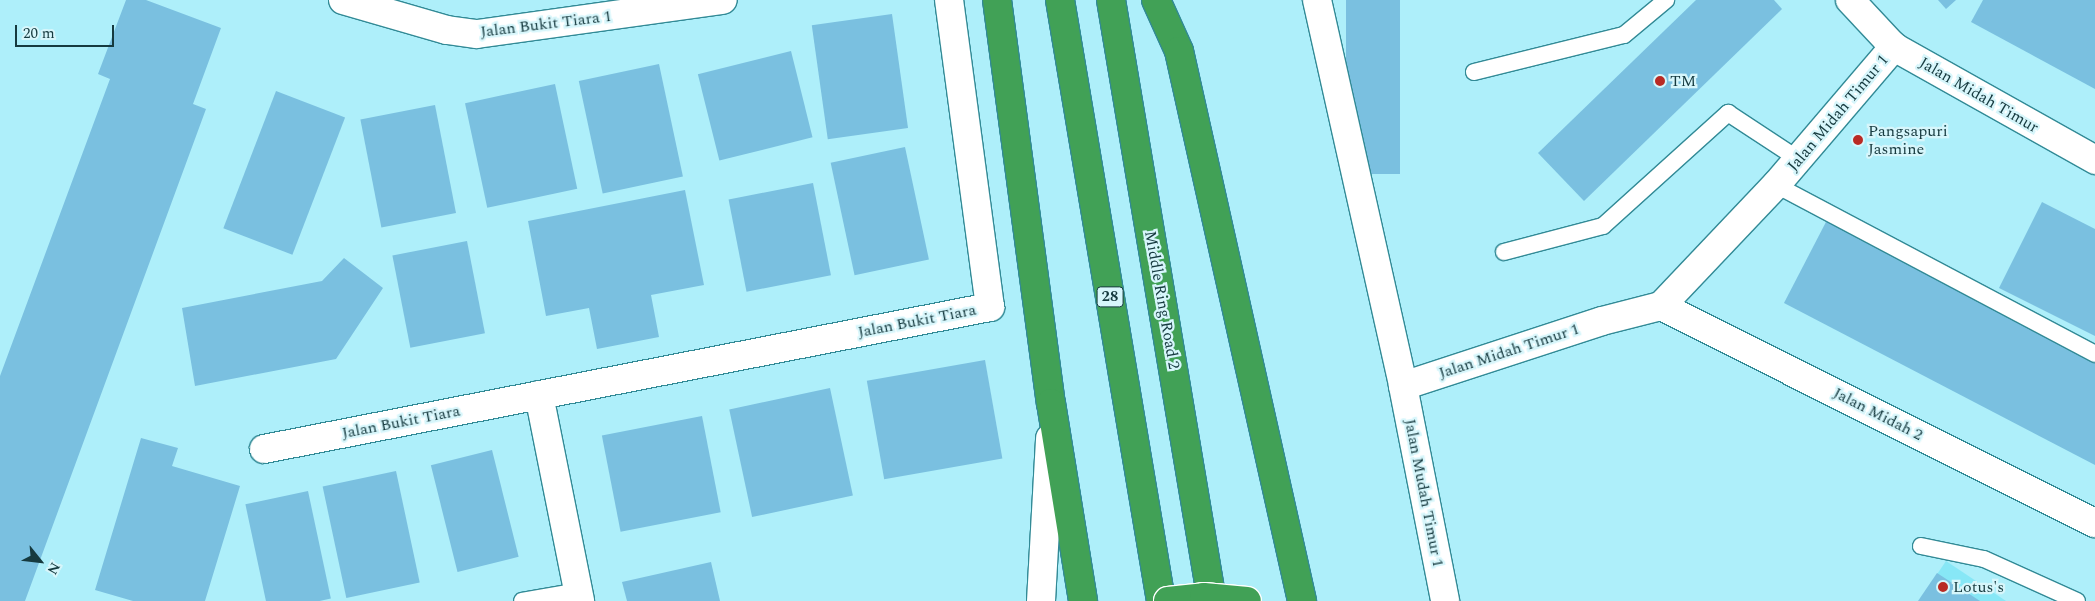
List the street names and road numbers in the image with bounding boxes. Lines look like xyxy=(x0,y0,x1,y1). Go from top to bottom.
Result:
street label: Jalan Bukit Tiara 1 xyxy=(479,6,613,42)
street label: Jalan Midah Timur 1 xyxy=(1784,51,1892,175)
street label: Jalan Midah Timur xyxy=(1916,53,2042,137)
street label: Middle Ring Road 2 xyxy=(1140,229,1184,371)
road number: 28 xyxy=(1096,284,1124,310)
street label: Jalan Bukit Tiara xyxy=(856,300,978,342)
street label: Jalan Midah Timur 1 xyxy=(1436,319,1582,383)
street label: Jalan Midah 2 xyxy=(1830,383,1926,445)
street label: Jalan Bukit Tiara xyxy=(340,401,462,443)
street label: Jalan Mudah Timur 1 xyxy=(1400,417,1448,569)

